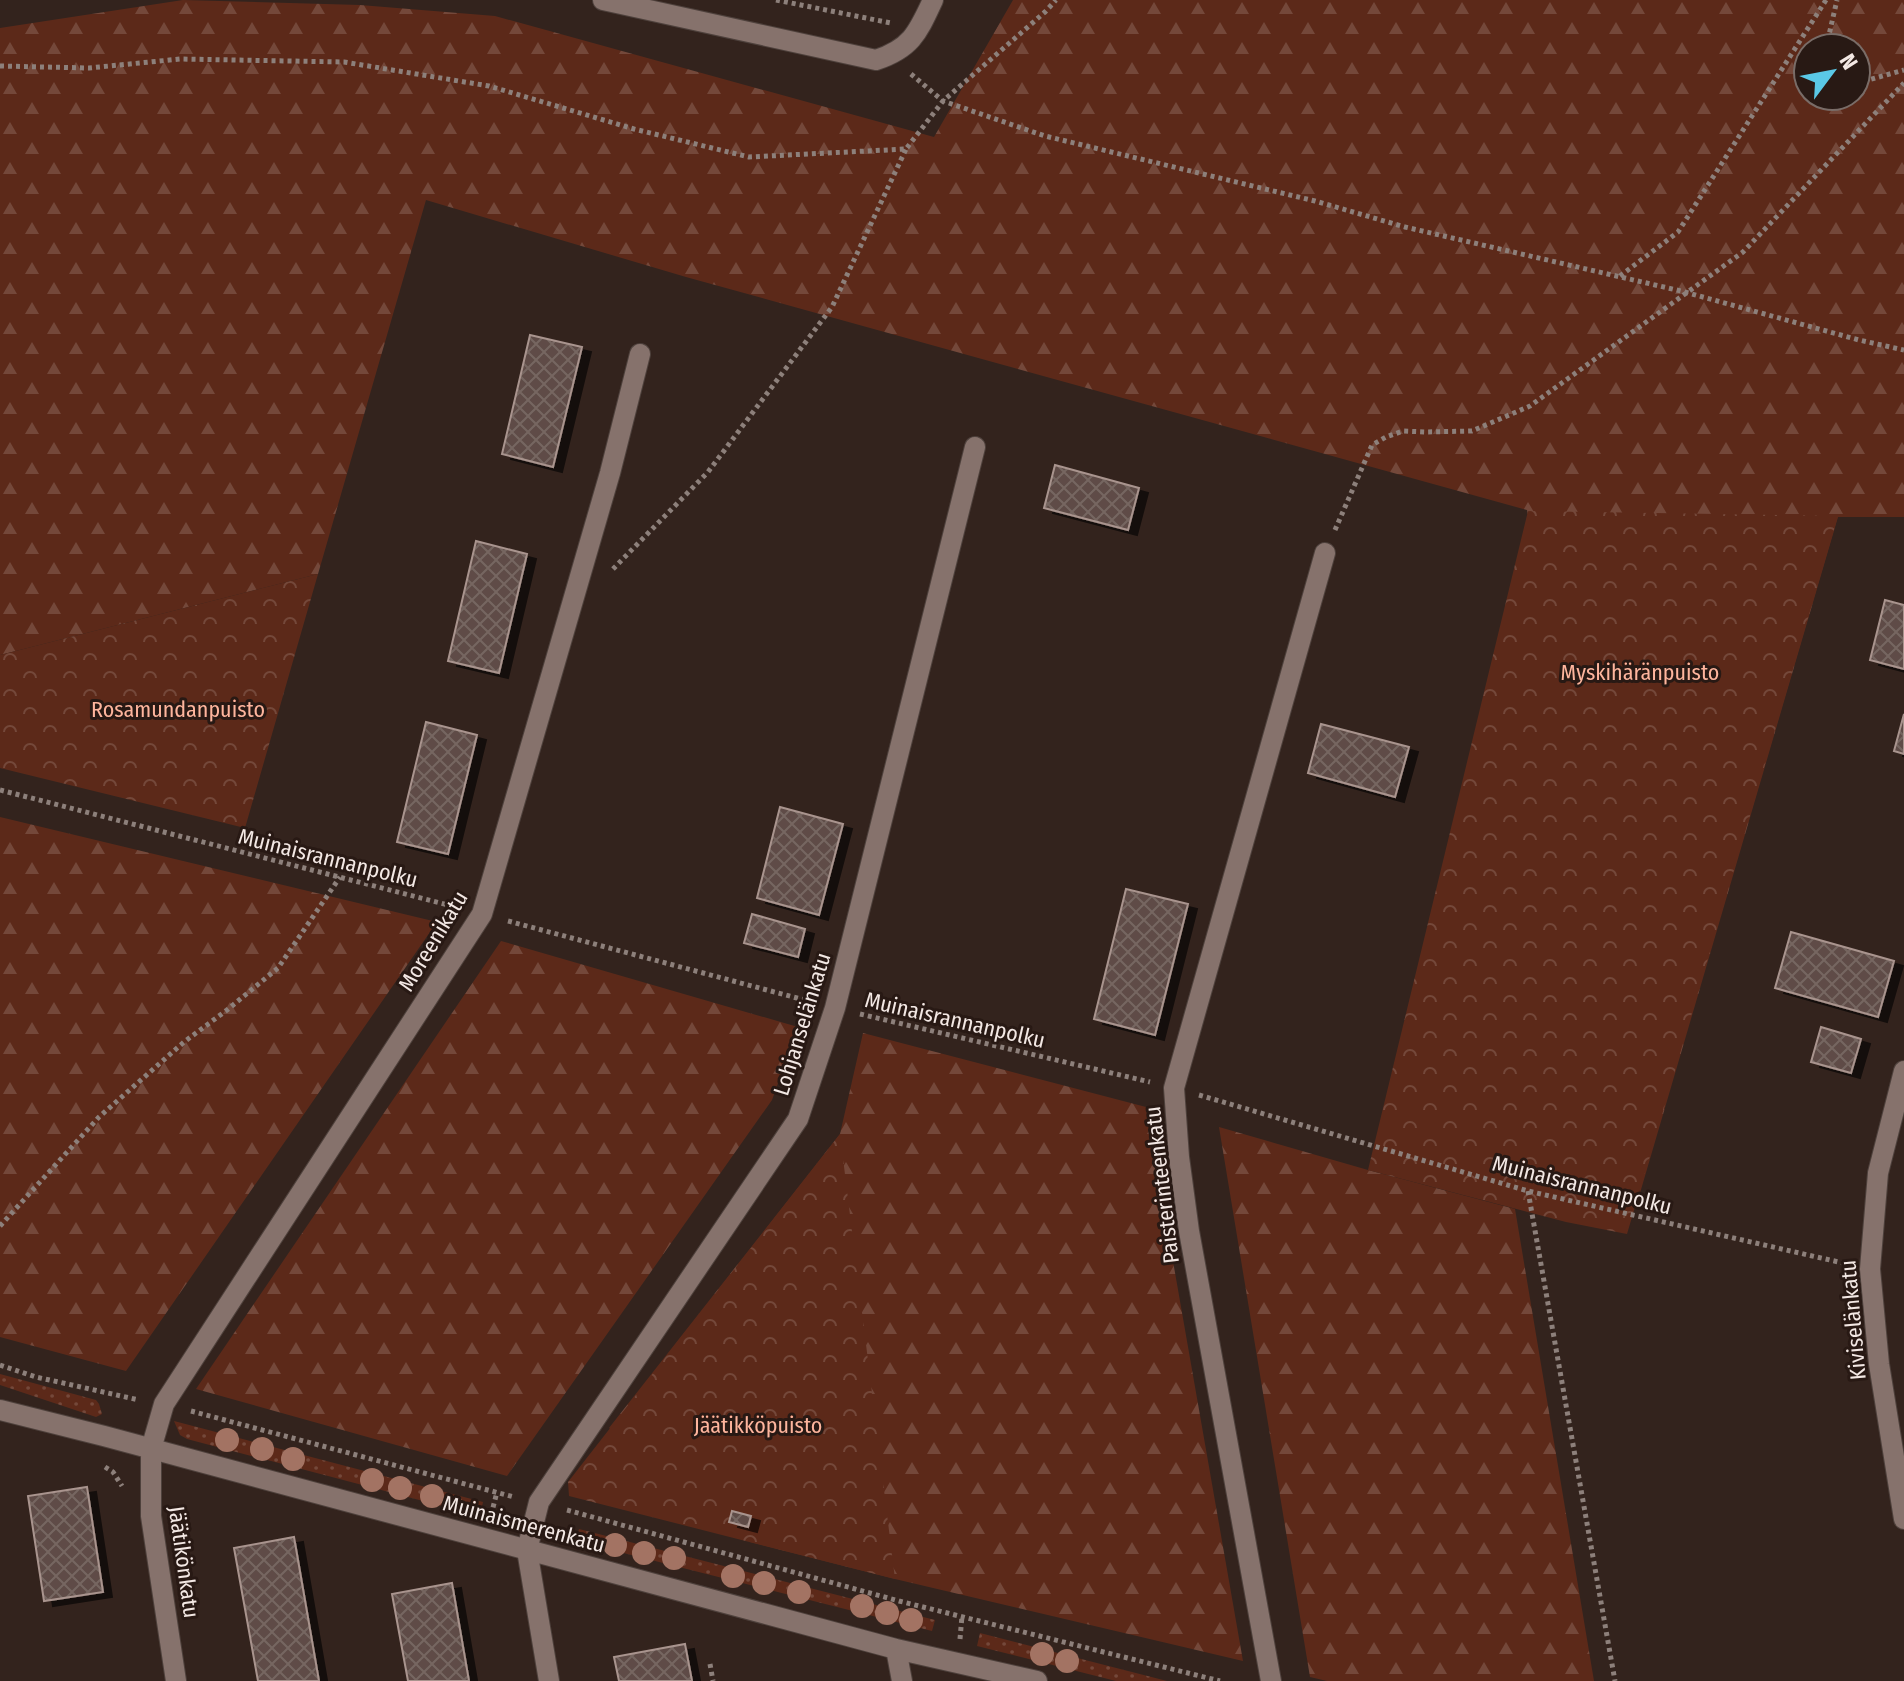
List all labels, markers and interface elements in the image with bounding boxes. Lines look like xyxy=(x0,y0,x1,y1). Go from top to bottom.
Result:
north arrow xyxy=(1792,32,1872,112)
text: N xyxy=(1834,49,1863,74)
park label: Myskihäränpuisto xyxy=(1561,659,1719,686)
park label: Rosamundanpuisto xyxy=(91,696,265,723)
street label: Muinaisrannanpolku xyxy=(235,823,421,893)
street label: Moreenikatu xyxy=(392,886,474,996)
street label: Lohjanselänkatu xyxy=(767,949,837,1099)
street label: Muinaisrannanpolku xyxy=(862,986,1048,1054)
street label: Paisterinteenkatu xyxy=(1139,1105,1185,1265)
street label: Muinaisrannanpolku xyxy=(1489,1150,1675,1220)
street label: Kiviselänkatu xyxy=(1834,1259,1872,1381)
park label: Jäätikköpuisto xyxy=(694,1412,822,1439)
street label: Muinaismerenkatu xyxy=(440,1489,608,1559)
street label: Jäätikönkatu xyxy=(163,1504,205,1620)

